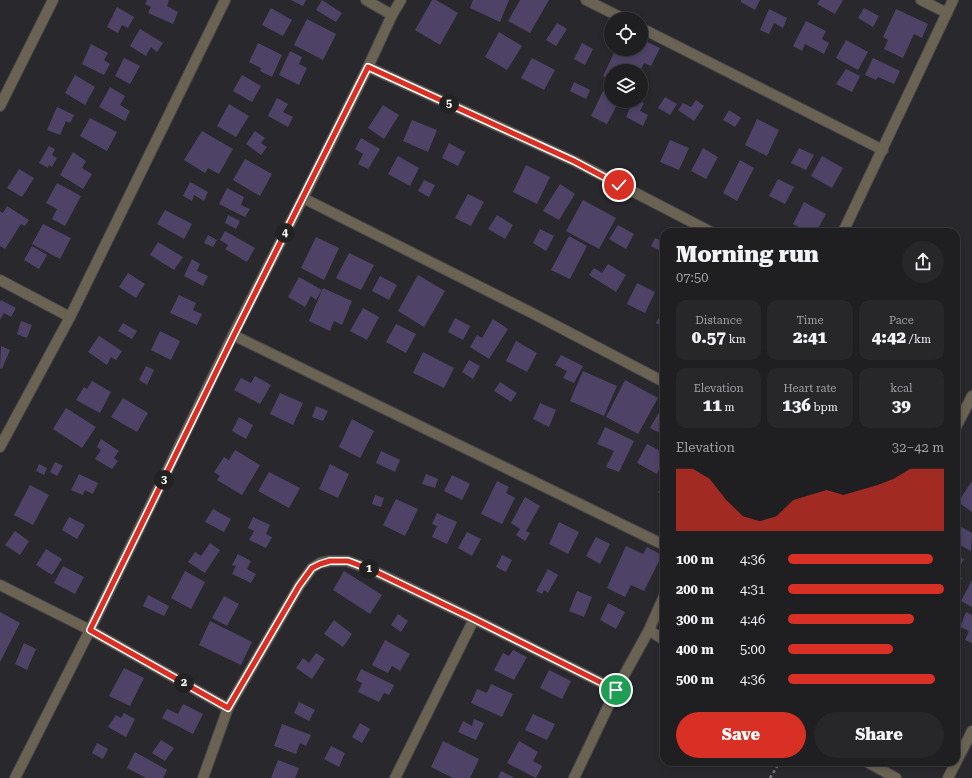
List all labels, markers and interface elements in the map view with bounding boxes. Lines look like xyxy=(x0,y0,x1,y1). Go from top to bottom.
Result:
map controls xyxy=(604,12,648,108)
button: locate xyxy=(604,12,648,56)
button: layers xyxy=(604,64,648,108)
pin: 5 xyxy=(439,94,459,114)
text: 5 xyxy=(446,97,452,110)
pin xyxy=(602,168,636,202)
icon: check xyxy=(608,174,630,196)
pin: 4 xyxy=(275,223,295,243)
text: 4 xyxy=(282,226,288,239)
button: share xyxy=(902,241,944,283)
text: Morning run xyxy=(676,242,819,267)
text: 07:50 xyxy=(676,270,708,285)
text: Distance xyxy=(695,314,742,327)
text: Time xyxy=(797,314,823,327)
text: Pace xyxy=(889,314,914,327)
text: 0.57 xyxy=(692,327,726,347)
text: 2:41 xyxy=(793,327,827,347)
text: 4:42 xyxy=(872,327,906,347)
text: km xyxy=(726,333,746,346)
text: /km xyxy=(906,333,931,346)
text: Elevation xyxy=(694,382,744,395)
text: Heart rate xyxy=(784,382,836,395)
text: kcal xyxy=(890,382,912,395)
text: 11 xyxy=(703,395,722,415)
text: 136 xyxy=(782,395,811,415)
text: 39 xyxy=(892,395,911,415)
text: m xyxy=(722,401,735,414)
text: bpm xyxy=(811,401,838,414)
text: Elevation xyxy=(676,440,735,455)
text: 32–42 m xyxy=(892,440,944,455)
pin: 3 xyxy=(154,470,174,490)
text: 3 xyxy=(161,473,167,486)
text: 100 m xyxy=(676,552,714,567)
text: 4:36 xyxy=(740,552,765,567)
pin: 1 xyxy=(359,559,379,579)
text: 1 xyxy=(366,562,372,575)
text: 200 m xyxy=(676,582,714,597)
text: 4:31 xyxy=(740,582,765,597)
text: 300 m xyxy=(676,612,714,627)
text: 4:46 xyxy=(740,612,765,627)
text: 400 m xyxy=(676,642,714,657)
text: 5:00 xyxy=(740,642,765,657)
text: 500 m xyxy=(676,672,714,687)
text: 4:36 xyxy=(740,672,765,687)
pin: 2 xyxy=(174,673,194,693)
pin xyxy=(599,673,633,707)
text: 2 xyxy=(181,676,187,689)
icon: arrive xyxy=(605,679,627,701)
button: Save xyxy=(676,712,806,758)
button: Share xyxy=(814,712,944,758)

